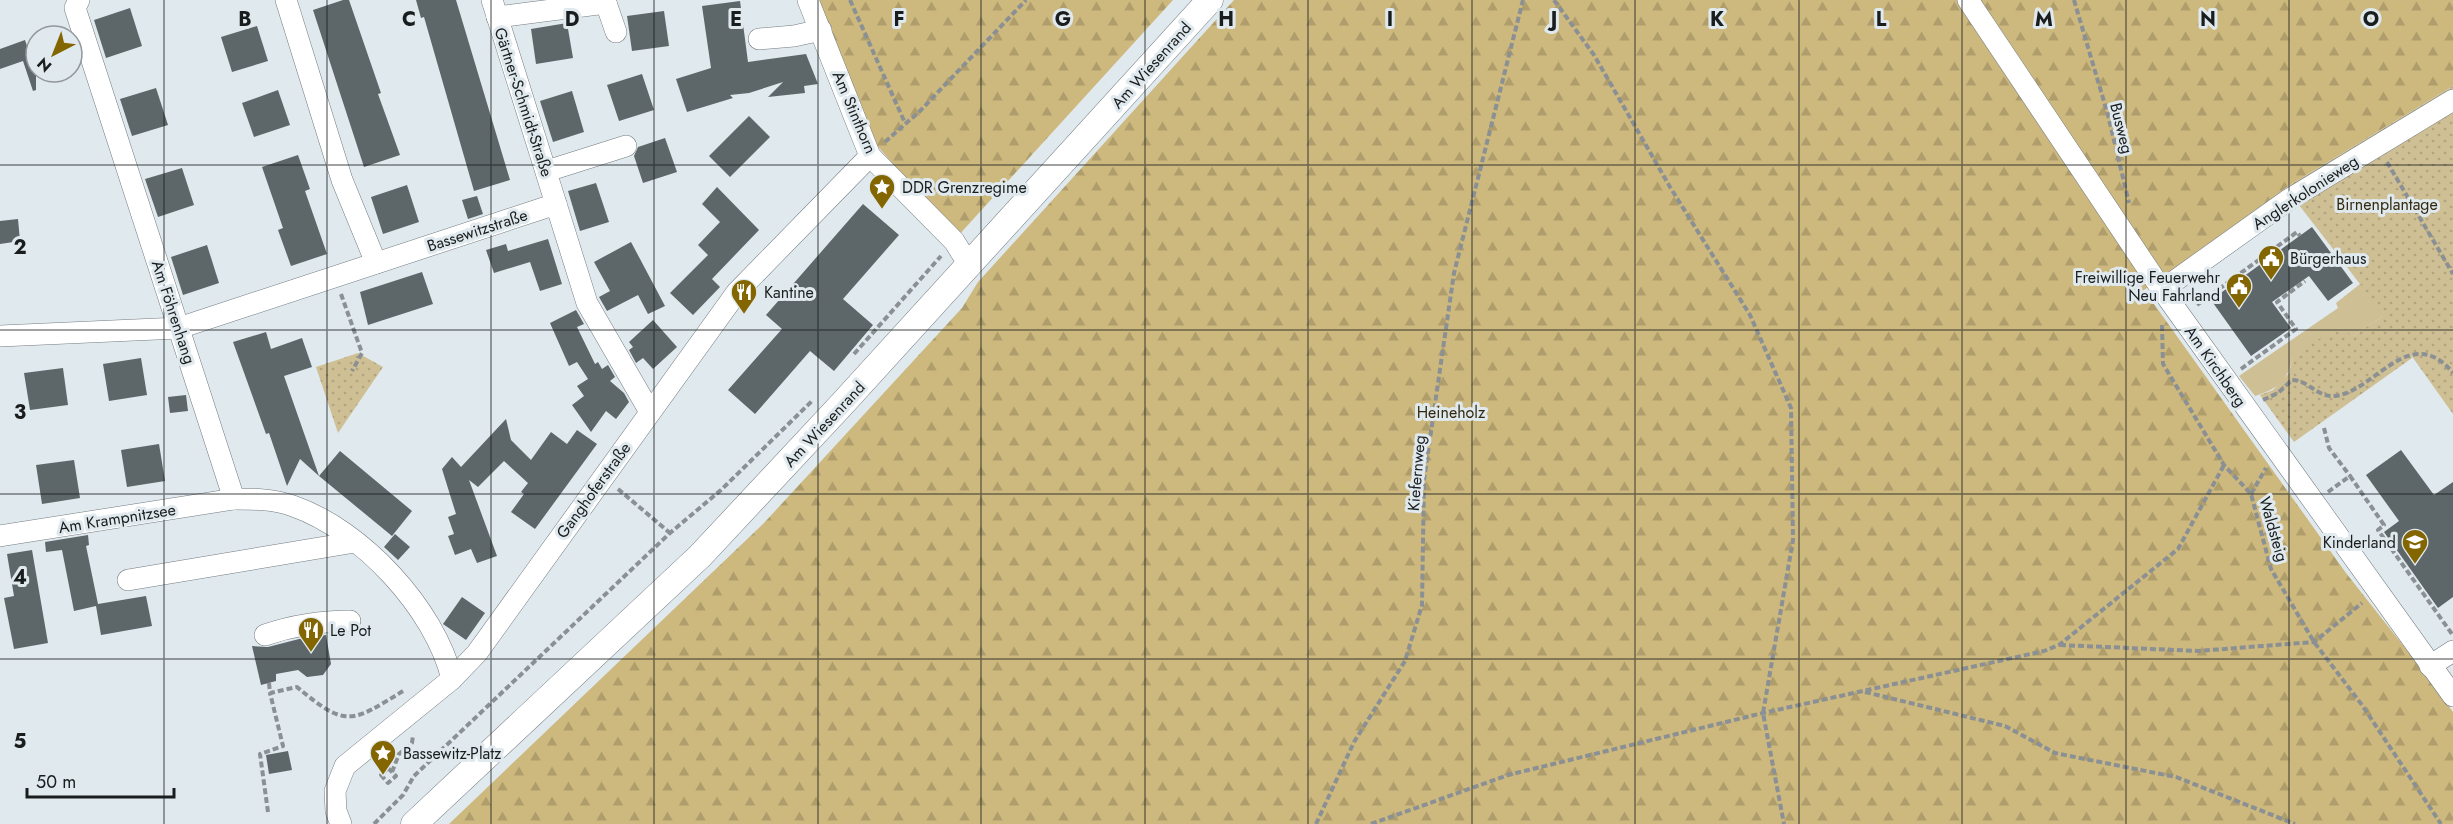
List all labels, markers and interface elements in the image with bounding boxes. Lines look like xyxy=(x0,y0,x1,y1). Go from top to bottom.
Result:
text: B xyxy=(238,5,252,34)
text: C xyxy=(402,5,416,34)
text: D xyxy=(565,5,579,34)
text: E xyxy=(730,5,742,34)
text: F xyxy=(893,5,905,34)
text: G xyxy=(1055,5,1071,34)
text: H xyxy=(1218,5,1234,34)
text: I xyxy=(1387,5,1393,34)
text: J xyxy=(1547,5,1557,34)
text: K xyxy=(1710,5,1724,34)
text: L xyxy=(1876,5,1887,34)
text: M xyxy=(2035,5,2053,34)
text: N xyxy=(2200,5,2216,34)
text: O xyxy=(2363,5,2379,34)
street label: Am Wiesenrand xyxy=(1106,17,1197,114)
north arrow xyxy=(24,24,84,84)
street label: Gärtner-Schmidt-Straße xyxy=(489,25,559,180)
text: N xyxy=(32,52,57,78)
street label: Am Stinthorn xyxy=(827,67,882,157)
street label: Busweg xyxy=(2104,100,2139,156)
street label: Anglerkolonieweg xyxy=(2248,150,2363,235)
place icon: DDR Grenzregime xyxy=(867,172,897,210)
place label: DDR Grenzregime xyxy=(902,176,1027,199)
park label: Birnenplantage xyxy=(2336,193,2438,216)
street label: Bassewitzstraße xyxy=(424,203,530,258)
text: 2 xyxy=(13,233,27,262)
public building icon: Bürgerhaus xyxy=(2256,243,2286,281)
place label: Bürgerhaus xyxy=(2290,247,2366,270)
street label: Am Föhrenhang xyxy=(146,257,201,367)
place label: Freiwillige Feuerwehr Neu Fahrland xyxy=(2075,266,2221,307)
public building icon: Freiwillige Feuerwehr Neu Fahrland xyxy=(2224,271,2254,309)
restaurant icon: Kantine xyxy=(729,277,759,315)
place label: Kantine xyxy=(764,281,814,304)
street label: Am Kirchberg xyxy=(2179,321,2252,411)
street label: Am Wiesenrand xyxy=(778,376,870,472)
text: 3 xyxy=(14,398,26,427)
park label: Heineholz xyxy=(1417,401,1486,424)
street label: Kiefernweg xyxy=(1402,434,1431,512)
street label: Ganghoferstraße xyxy=(551,437,636,543)
street label: Waldsteig xyxy=(2253,494,2294,564)
street label: Am Krampnitzsee xyxy=(57,498,177,539)
school or university icon: Kinderland xyxy=(2400,527,2430,565)
place label: Kinderland xyxy=(2323,531,2396,554)
text: 4 xyxy=(13,563,27,592)
restaurant icon: Le Pot xyxy=(296,615,326,653)
place label: Le Pot xyxy=(330,619,371,642)
text: 5 xyxy=(14,727,27,756)
place icon: Bassewitz-Platz xyxy=(368,738,398,776)
place label: Bassewitz-Platz xyxy=(403,742,502,765)
scale bar xyxy=(27,761,174,799)
text: 50 m xyxy=(36,769,76,795)

